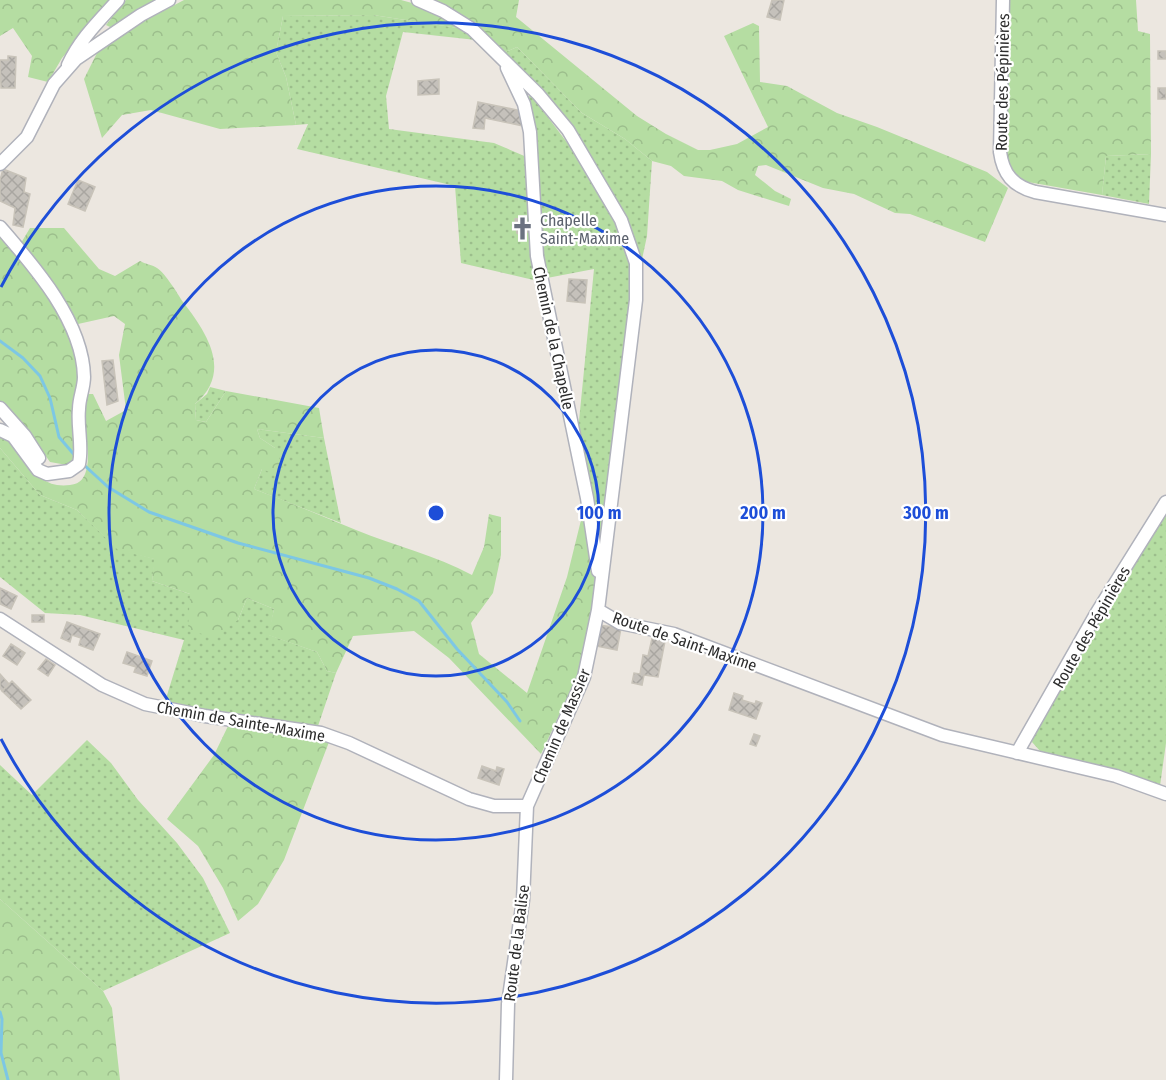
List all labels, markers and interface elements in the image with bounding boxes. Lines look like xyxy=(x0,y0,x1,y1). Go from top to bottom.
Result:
street label: Route des Pépinières xyxy=(992,13,1013,151)
place label: Chapelle Saint-Maxime xyxy=(540,211,629,248)
church icon: Chapelle Saint-Maxime xyxy=(509,216,535,242)
street label: Chemin de la Chapelle xyxy=(529,265,578,411)
text: 100 m xyxy=(577,502,621,524)
text: 200 m xyxy=(739,502,786,524)
text: 300 m xyxy=(902,502,949,524)
centre of rings xyxy=(426,503,446,523)
street label: Route des Pépinières xyxy=(1049,563,1134,692)
street label: Route de Saint-Maxime xyxy=(610,608,760,675)
street label: Chemin de Massier xyxy=(529,665,594,787)
street label: Chemin de Sainte-Maxime xyxy=(155,697,327,746)
street label: Route de la Balise xyxy=(500,884,533,1002)

